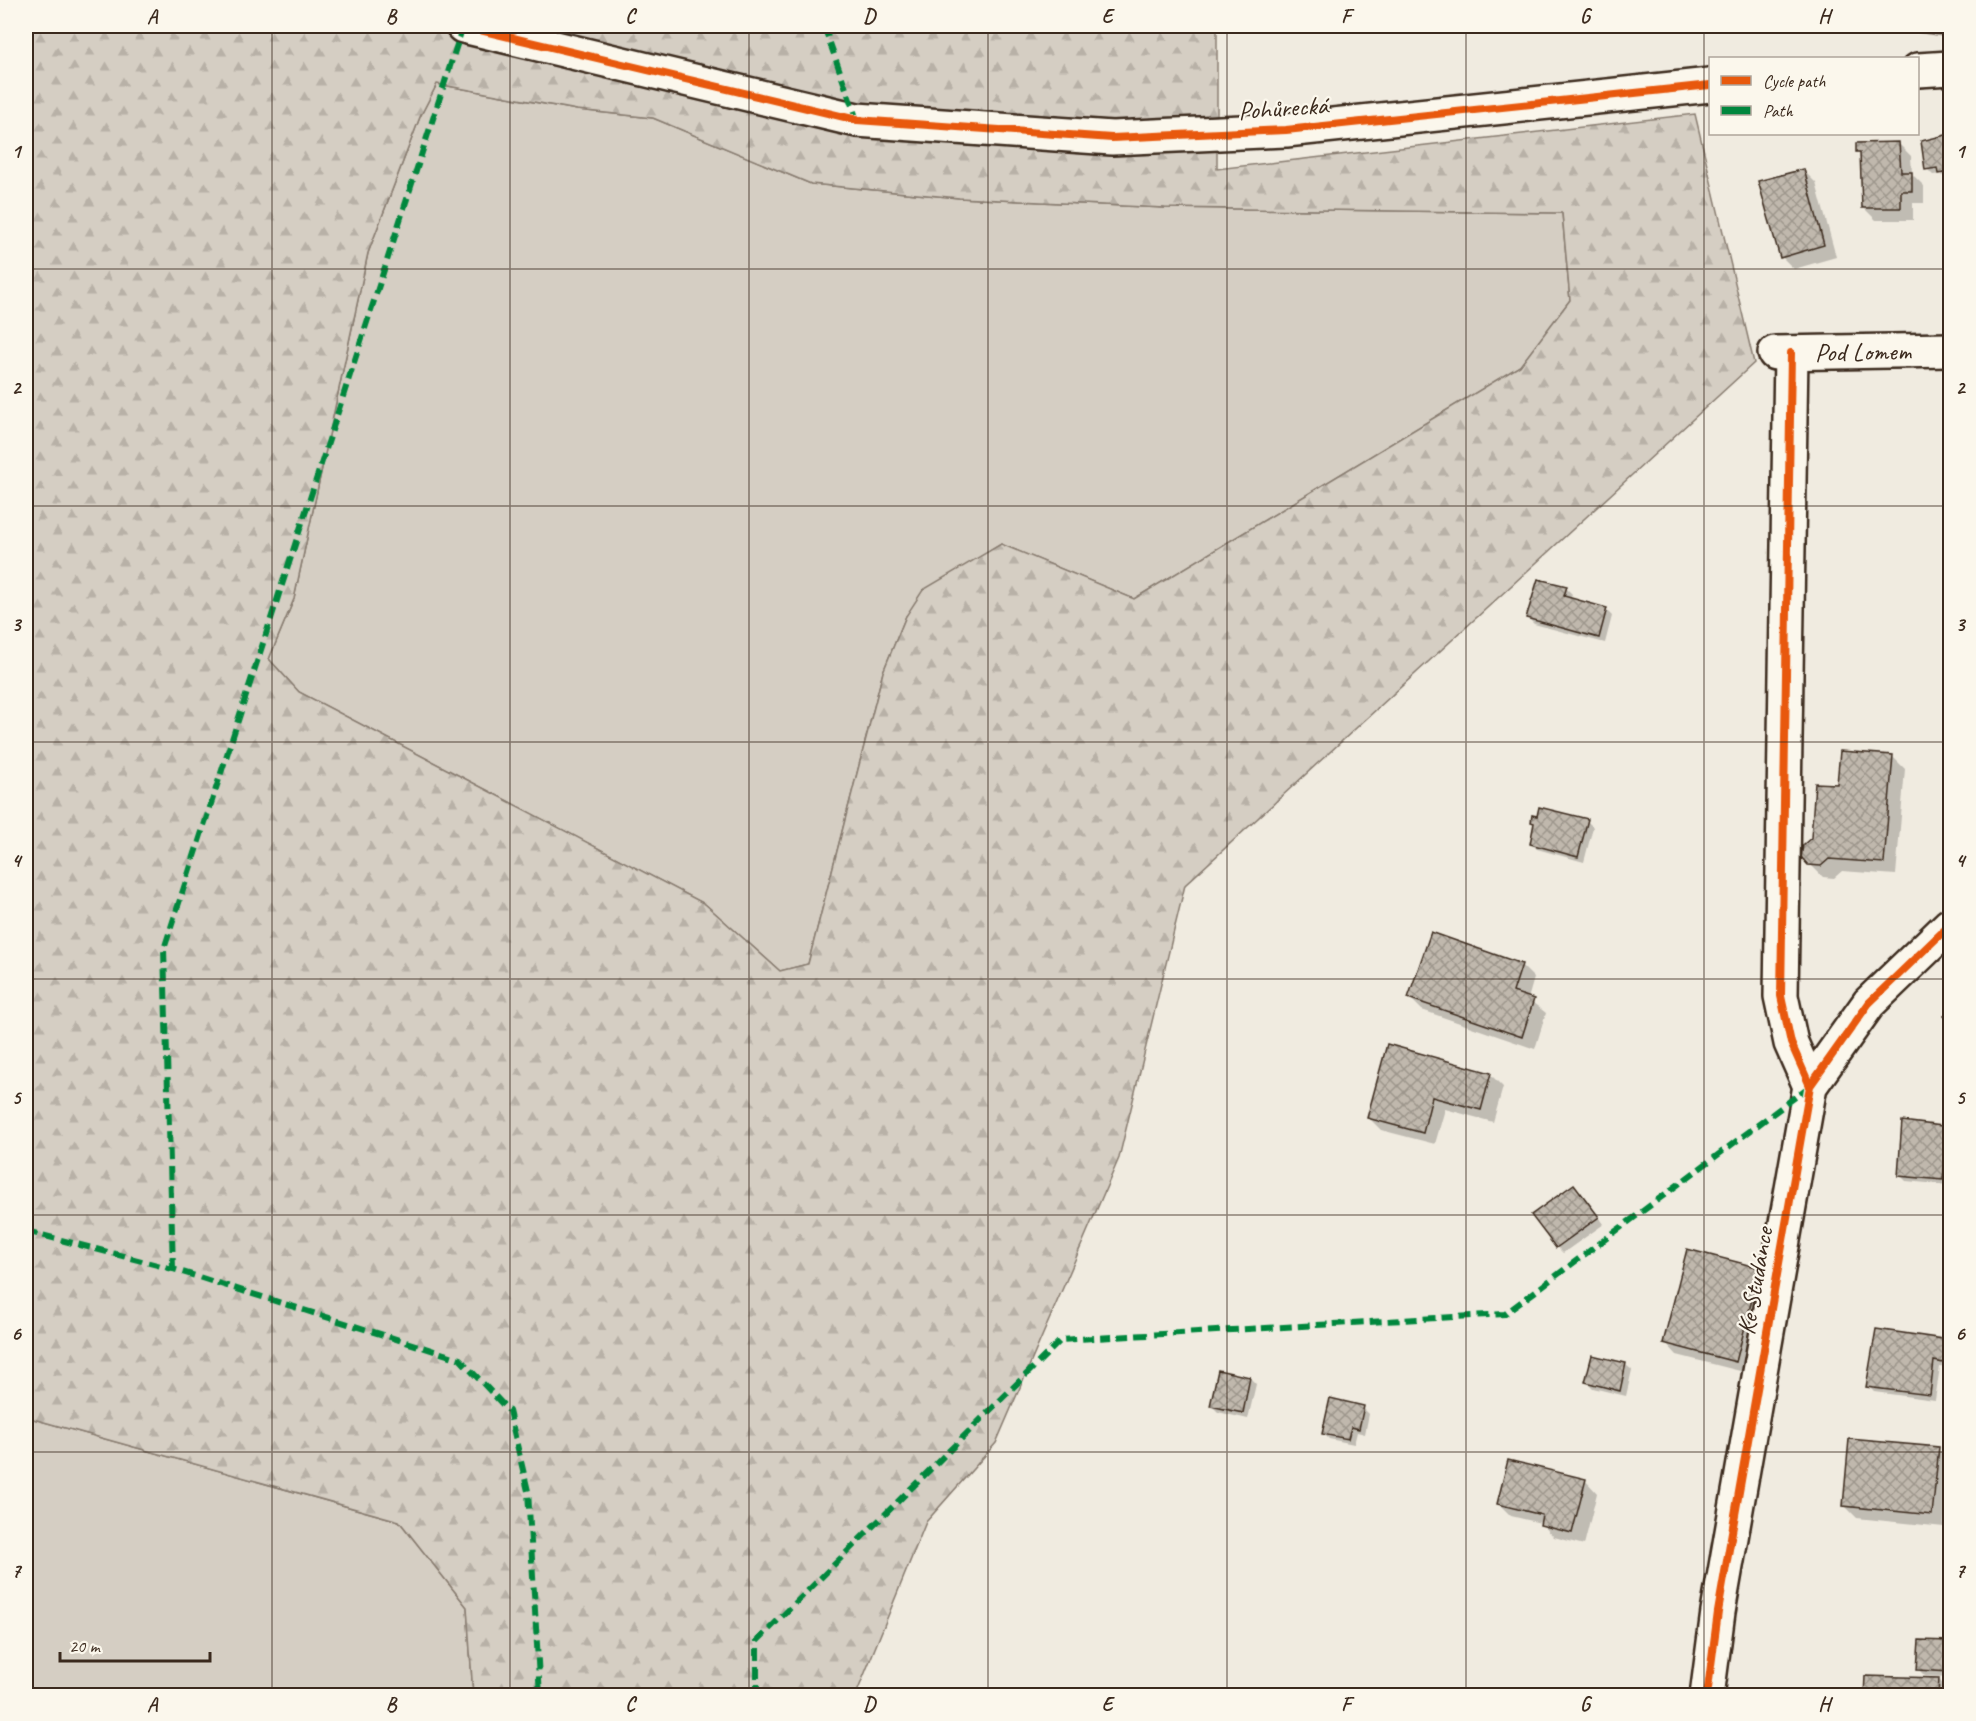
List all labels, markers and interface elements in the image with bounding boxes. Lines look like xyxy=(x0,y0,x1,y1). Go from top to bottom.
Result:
text: A xyxy=(147,4,159,29)
text: B xyxy=(386,4,398,29)
text: C xyxy=(625,4,637,29)
text: D xyxy=(863,4,877,29)
text: E xyxy=(1102,4,1116,29)
text: F xyxy=(1341,4,1355,29)
text: G xyxy=(1580,4,1593,29)
text: H xyxy=(1818,4,1833,29)
legend xyxy=(1709,57,1919,135)
text: Cycle path xyxy=(1763,70,1826,92)
street label: Pohůrecká xyxy=(1237,88,1332,128)
text: Path xyxy=(1763,100,1793,122)
text: 1 xyxy=(12,139,23,164)
text: 1 xyxy=(1956,139,1967,164)
street label: Pod Lomem xyxy=(1815,334,1913,369)
text: 2 xyxy=(12,375,23,400)
text: 2 xyxy=(1956,375,1967,400)
text: 3 xyxy=(12,612,23,637)
text: 3 xyxy=(1956,612,1967,637)
text: 4 xyxy=(12,848,24,873)
text: 4 xyxy=(1956,848,1968,873)
text: 5 xyxy=(12,1085,23,1110)
text: 5 xyxy=(1956,1085,1967,1110)
street label: Ke Studánce xyxy=(1729,1222,1781,1337)
text: 6 xyxy=(11,1321,22,1346)
text: 6 xyxy=(1955,1321,1966,1346)
text: 7 xyxy=(12,1558,23,1583)
text: 7 xyxy=(1956,1558,1967,1583)
scale bar xyxy=(60,1625,210,1663)
text: 20 m xyxy=(69,1635,102,1657)
text: A xyxy=(147,1692,159,1717)
text: B xyxy=(386,1692,398,1717)
text: C xyxy=(625,1692,637,1717)
text: D xyxy=(863,1692,877,1717)
text: E xyxy=(1102,1692,1116,1717)
text: F xyxy=(1341,1692,1355,1717)
text: G xyxy=(1580,1692,1593,1717)
text: H xyxy=(1818,1692,1833,1717)

